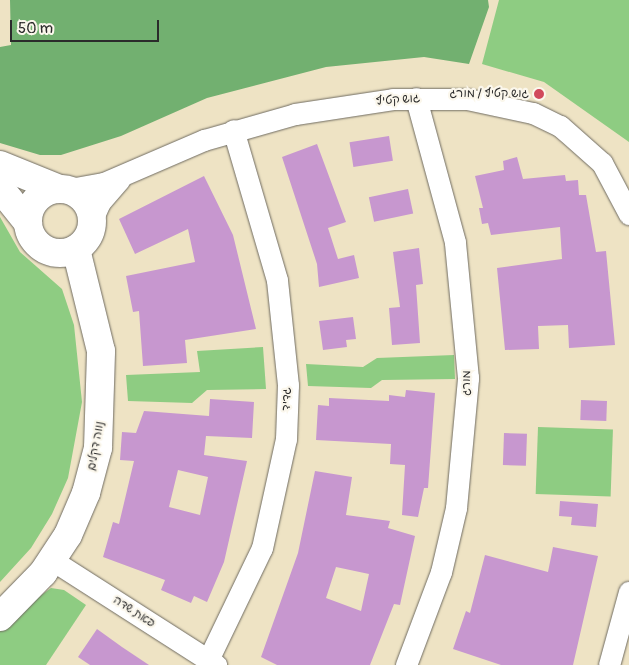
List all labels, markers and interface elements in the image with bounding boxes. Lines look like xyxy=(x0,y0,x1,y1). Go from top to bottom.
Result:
scale bar xyxy=(12,10,161,42)
text: 50 m xyxy=(18,19,53,38)
place label: גוש קטיף / מורג xyxy=(450,87,529,101)
marker: גוש קטיף / מורג xyxy=(533,88,545,100)
street label: גוש קטיף xyxy=(375,91,421,109)
street label: מורג xyxy=(460,370,474,396)
street label: גדיד xyxy=(279,387,295,411)
street label: נווה דקלים xyxy=(85,420,107,472)
street label: פאת שדה xyxy=(110,593,158,631)

